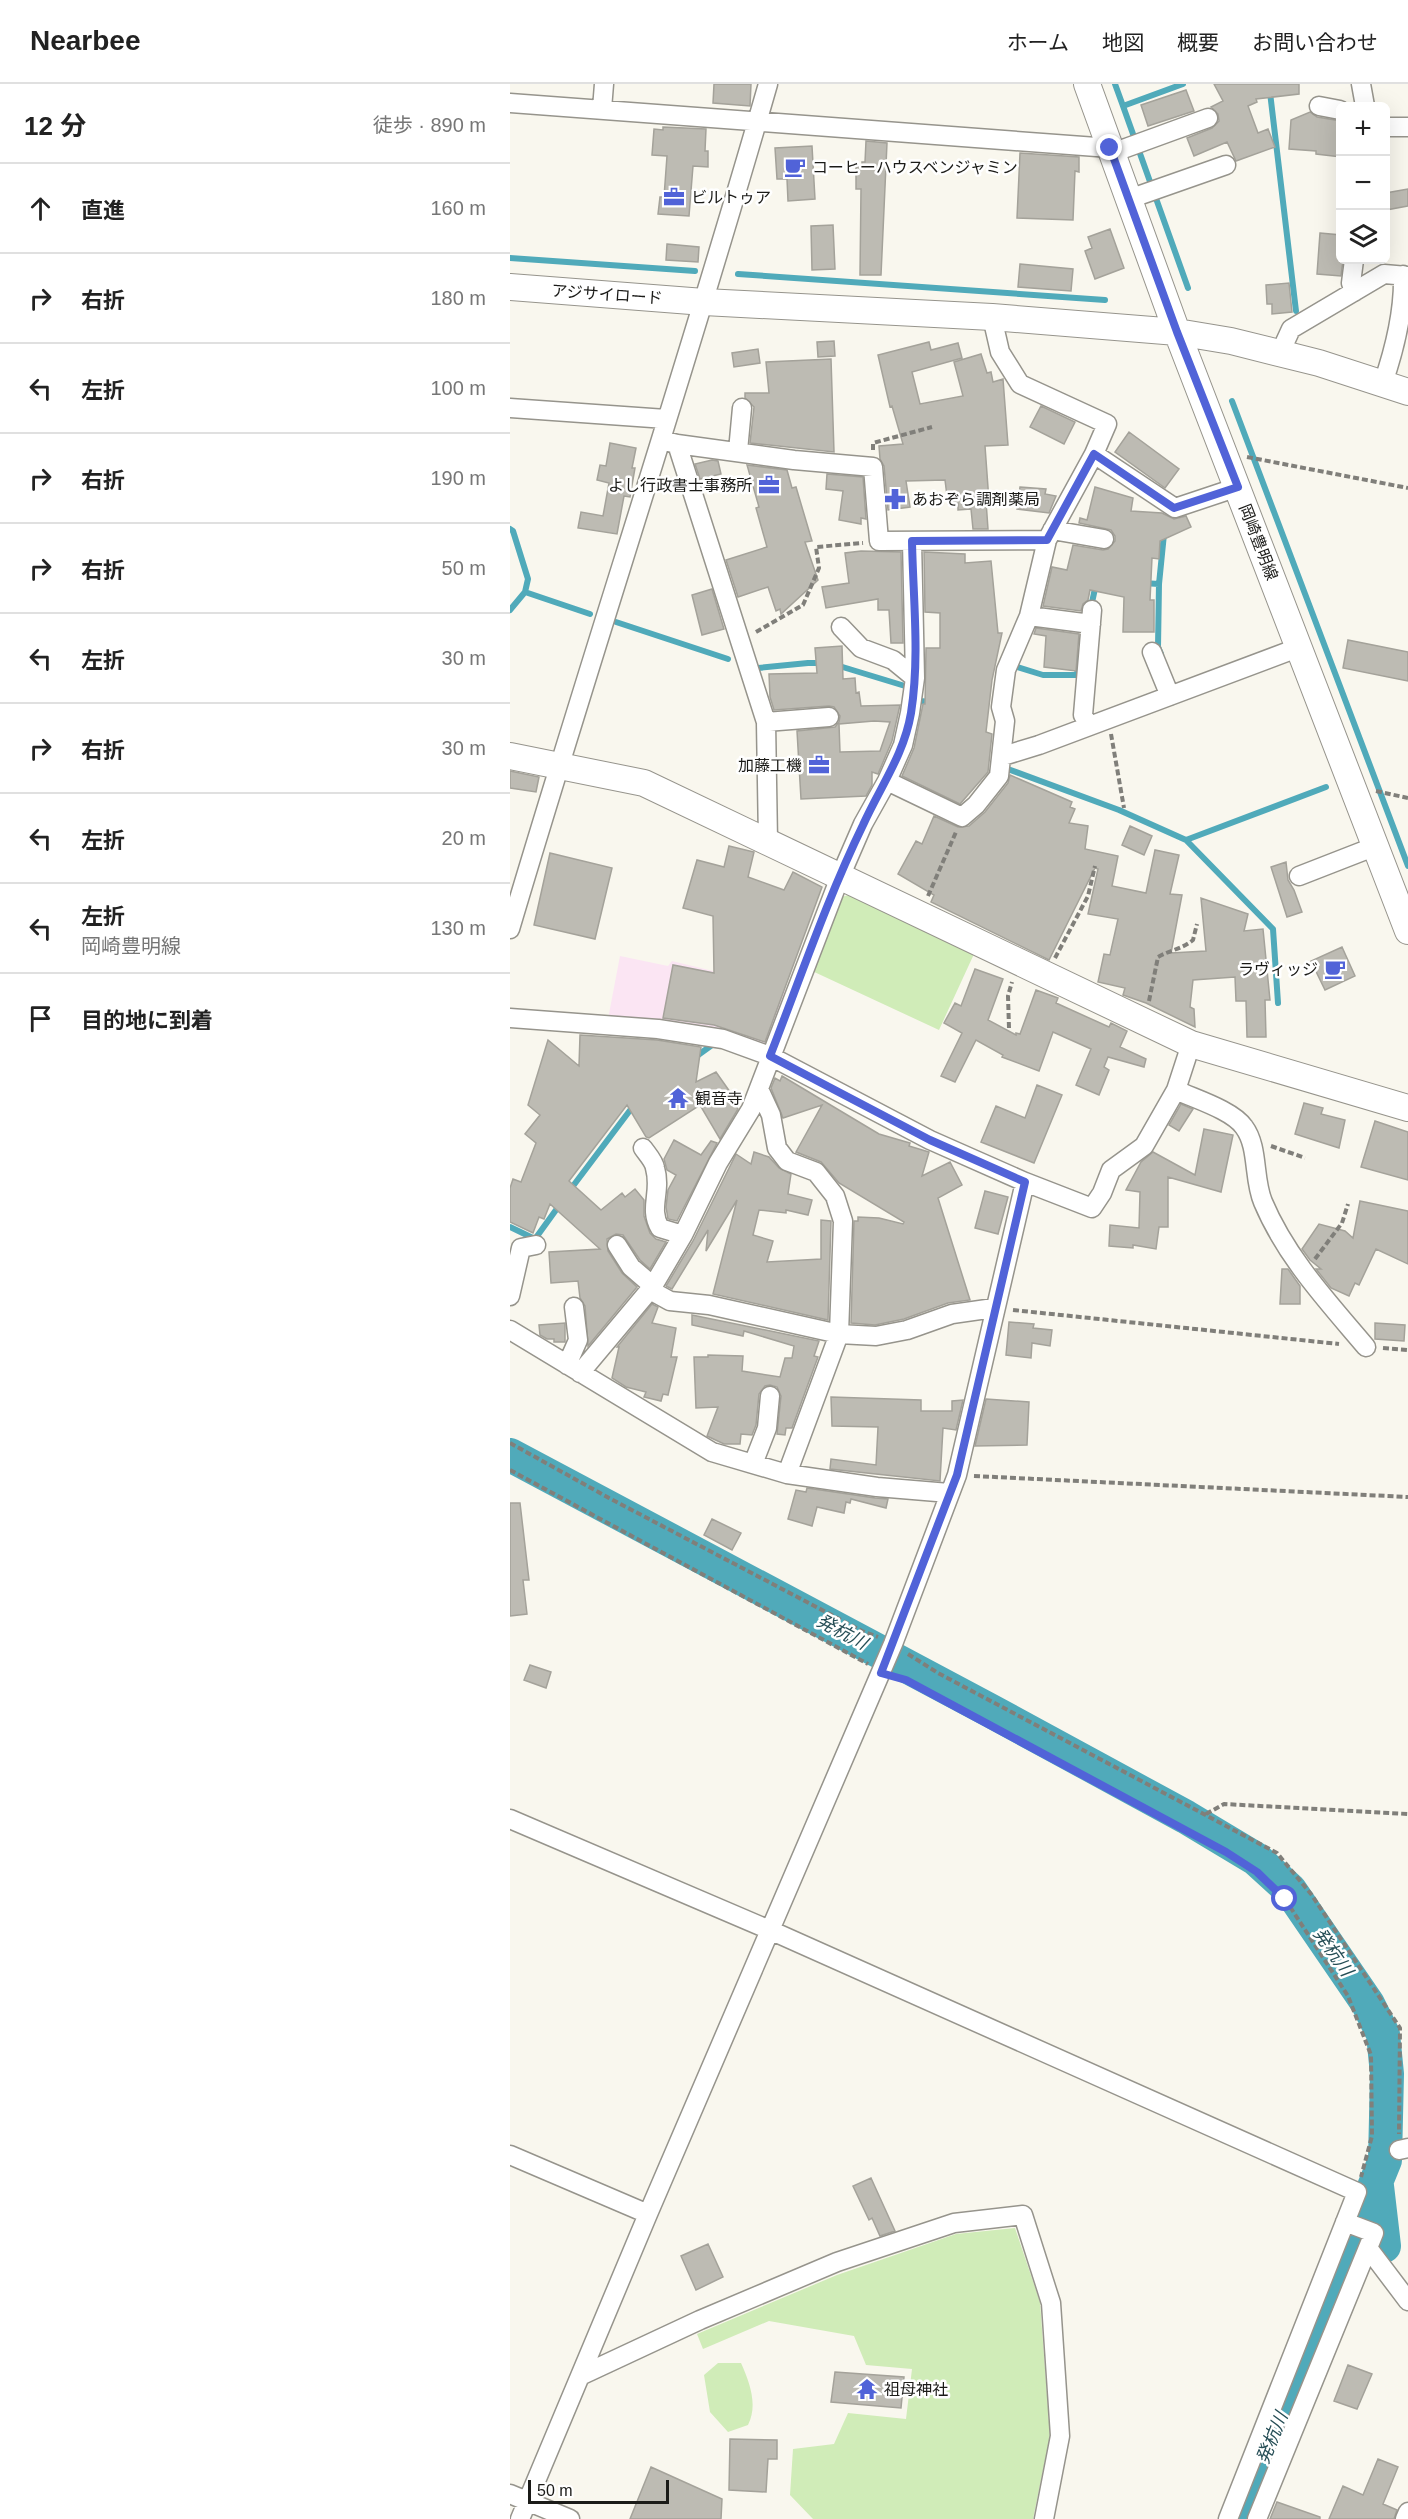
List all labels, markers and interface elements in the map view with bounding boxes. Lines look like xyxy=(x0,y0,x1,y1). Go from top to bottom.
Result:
text: Nearbee xyxy=(30,25,141,56)
text: ホーム xyxy=(1007,31,1069,54)
text: 地図 xyxy=(1102,31,1144,54)
text: 概要 xyxy=(1177,31,1219,54)
text: お問い合わせ xyxy=(1252,31,1378,54)
map controls xyxy=(1336,102,1390,264)
button: + xyxy=(1336,102,1390,156)
text: 12 分 xyxy=(24,111,86,141)
text: 徒歩 · 890 m xyxy=(373,114,486,136)
route end xyxy=(1096,134,1122,160)
cafe icon: コーヒーハウスベンジャミン xyxy=(783,155,807,179)
button: − xyxy=(1336,156,1390,210)
place label: コーヒーハウスベンジャミン xyxy=(812,159,1018,176)
office icon: ビルトゥア xyxy=(662,185,686,209)
place label: ビルトゥア xyxy=(691,189,771,206)
icon: ahead xyxy=(24,192,57,225)
text: 160 m xyxy=(430,197,486,219)
text: 直進 xyxy=(81,198,125,223)
button: layers xyxy=(1336,210,1390,264)
icon: right xyxy=(24,282,57,315)
street label: アジサイロード xyxy=(551,282,663,307)
text: 180 m xyxy=(430,287,486,309)
text: 右折 xyxy=(81,288,125,313)
icon: left xyxy=(24,372,57,405)
text: 100 m xyxy=(430,377,486,399)
text: 左折 xyxy=(81,378,125,403)
icon: right xyxy=(24,462,57,495)
text: 190 m xyxy=(430,467,486,489)
text: 右折 xyxy=(81,468,125,493)
office icon: よし行政書士事務所 xyxy=(757,473,781,497)
place label: よし行政書士事務所 xyxy=(608,477,752,494)
pharmacy icon: あおぞら調剤薬局 xyxy=(883,487,907,511)
place label: あおぞら調剤薬局 xyxy=(912,491,1040,508)
street label: 岡崎豊明線 xyxy=(1236,502,1281,583)
icon: right xyxy=(24,552,57,585)
text: 50 m xyxy=(442,557,486,579)
text: 右折 xyxy=(81,558,125,583)
icon: left xyxy=(24,642,57,675)
text: 30 m xyxy=(442,647,486,669)
text: 左折 xyxy=(81,648,125,673)
icon: right xyxy=(24,732,57,765)
text: 30 m xyxy=(442,737,486,759)
text: 右折 xyxy=(81,738,125,763)
office icon: 加藤工機 xyxy=(807,753,831,777)
place label: 加藤工機 xyxy=(738,757,802,774)
icon: left xyxy=(24,822,57,855)
text: 20 m xyxy=(442,827,486,849)
text: 左折 xyxy=(81,828,125,853)
text: 左折 xyxy=(81,904,125,929)
icon: left xyxy=(24,912,57,945)
text: 130 m xyxy=(430,917,486,939)
text: 岡崎豊明線 xyxy=(81,935,181,957)
cafe icon: ラヴィッジ xyxy=(1323,957,1347,981)
place label: ラヴィッジ xyxy=(1238,961,1318,978)
icon: arrive xyxy=(24,1002,57,1035)
text: 目的地に到着 xyxy=(81,1008,213,1033)
temple icon: 観音寺 xyxy=(666,1086,690,1110)
place label: 観音寺 xyxy=(695,1090,743,1107)
water label: 発杭川 xyxy=(813,1610,872,1654)
route start xyxy=(1271,1885,1297,1911)
water label: 発杭川 xyxy=(1309,1924,1358,1981)
temple icon: 祖母神社 xyxy=(855,2377,879,2401)
place label: 祖母神社 xyxy=(884,2381,948,2398)
water label: 発杭川 xyxy=(1253,2407,1292,2467)
scale bar xyxy=(528,2477,669,2504)
text: 50 m xyxy=(537,2482,573,2499)

